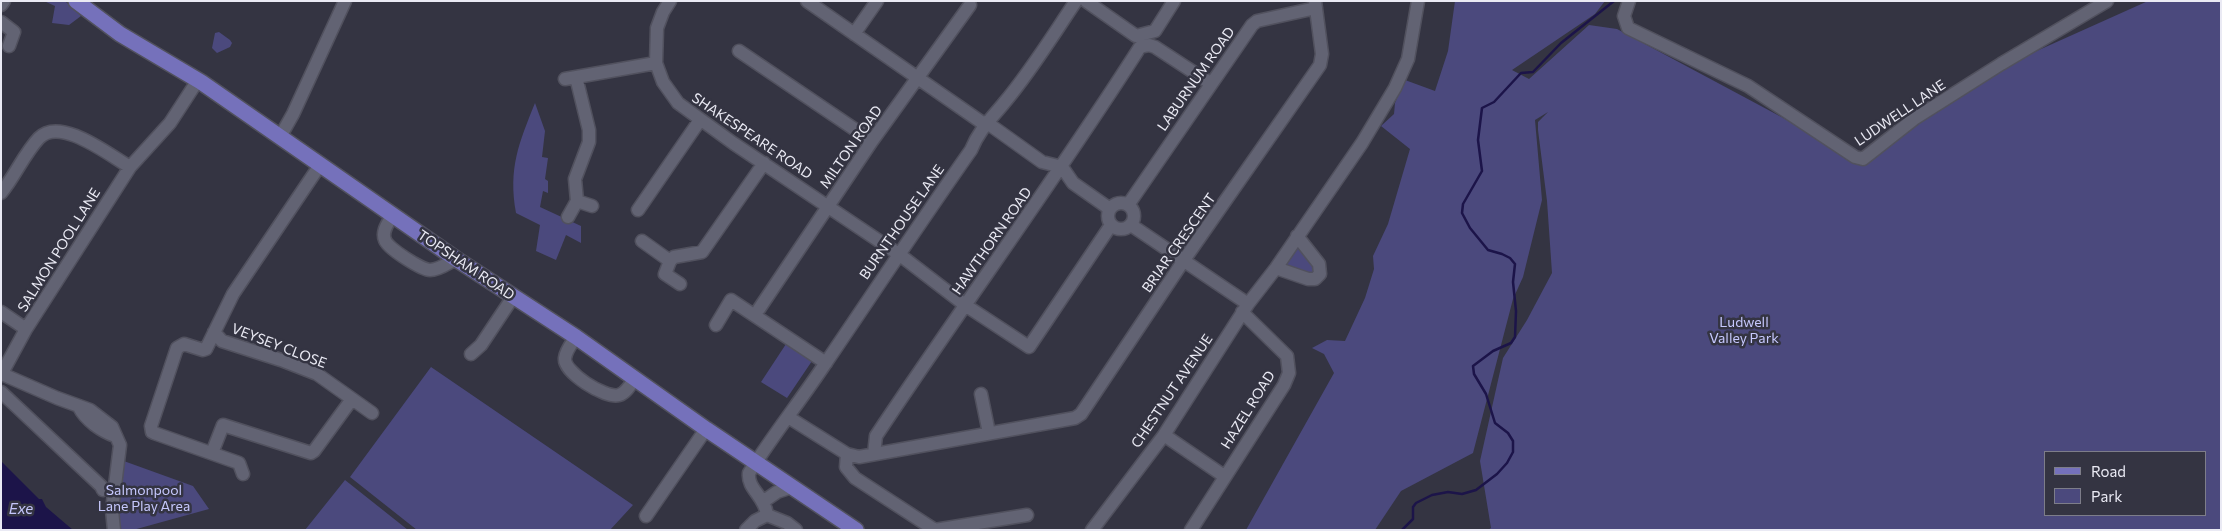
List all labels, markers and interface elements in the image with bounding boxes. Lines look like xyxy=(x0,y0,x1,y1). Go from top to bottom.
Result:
street label: LABURNUM ROAD xyxy=(1154,24,1238,134)
street label: LUDWELL LANE xyxy=(1851,76,1949,150)
street label: SHAKESPEARE ROAD xyxy=(689,89,815,183)
street label: MILTON ROAD xyxy=(816,102,886,192)
street label: BURNTHOUSE LANE xyxy=(856,161,948,283)
street label: HAWTHORN ROAD xyxy=(949,184,1035,298)
street label: SALMON POOL LANE xyxy=(14,185,104,315)
street label: BRIAR CRESCENT xyxy=(1139,190,1219,296)
street label: TOPSHAM ROAD xyxy=(414,226,518,304)
park label: Ludwell Valley Park xyxy=(1709,314,1779,347)
street label: VEYSEY CLOSE xyxy=(229,320,329,372)
street label: CHESTNUT AVENUE xyxy=(1128,331,1216,451)
street label: HAZEL ROAD xyxy=(1217,368,1279,452)
legend xyxy=(2044,451,2207,516)
text: Road xyxy=(2091,462,2126,480)
park label: Salmonpool Lane Play Area xyxy=(98,482,190,514)
text: Park xyxy=(2091,487,2122,505)
water label: Exe xyxy=(9,500,33,518)

